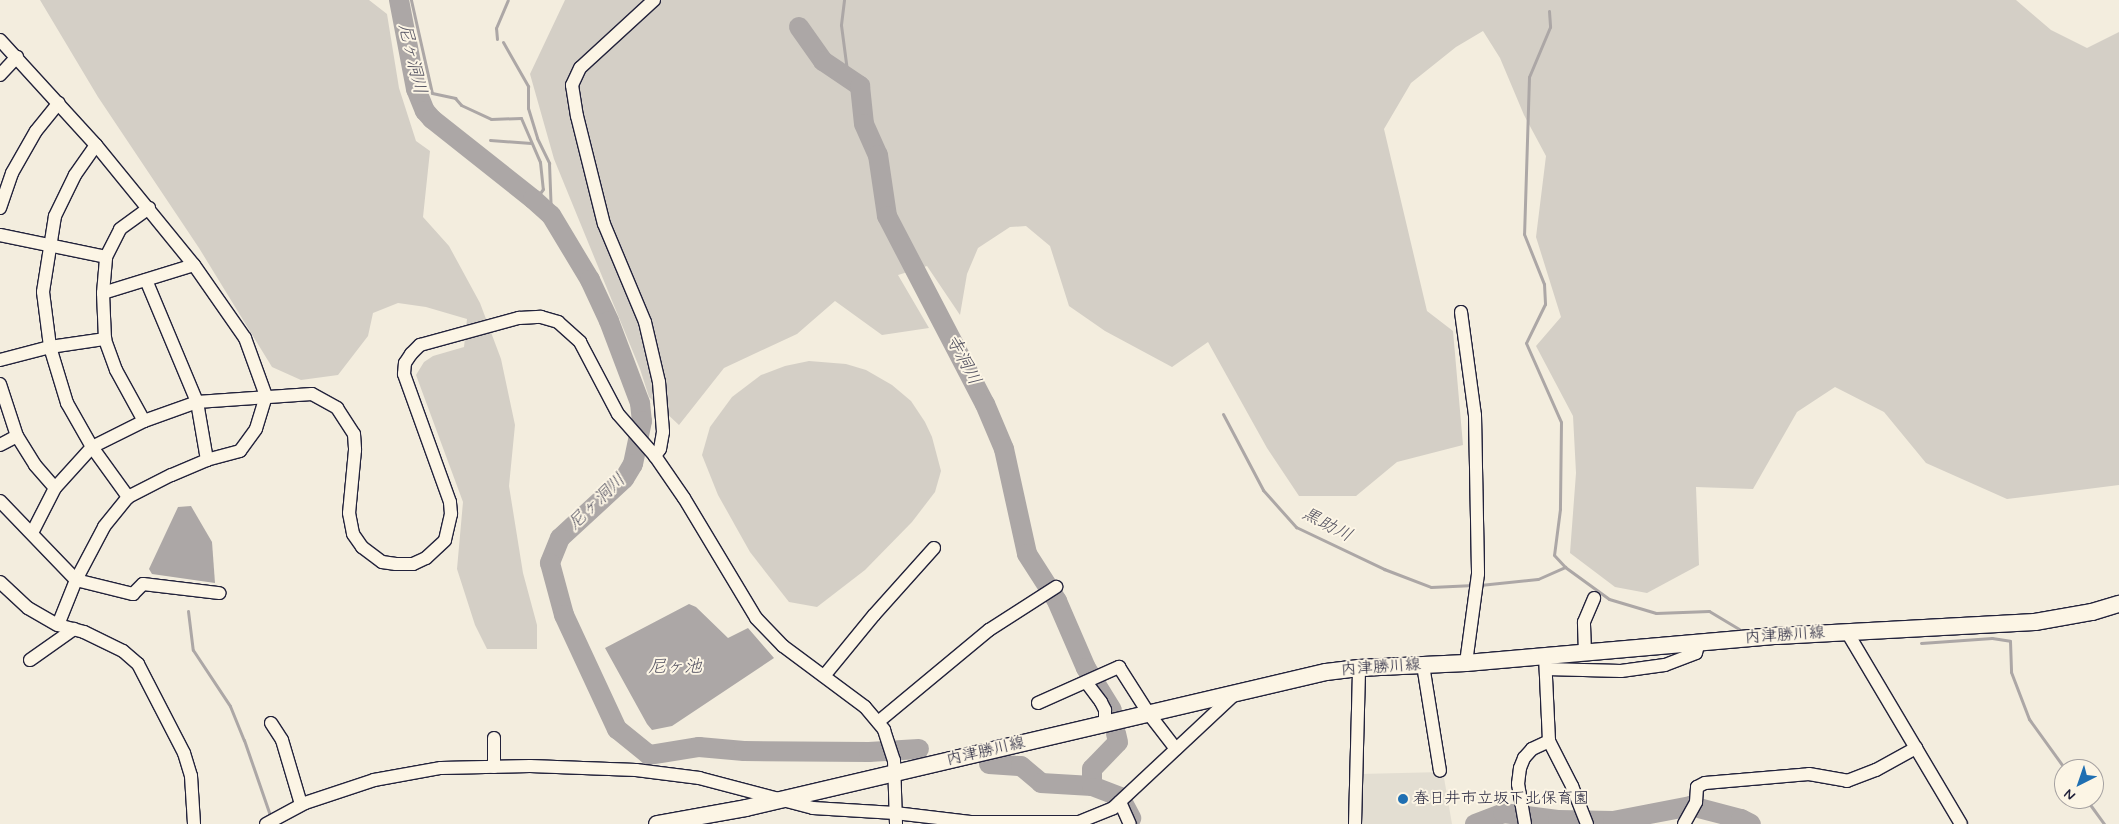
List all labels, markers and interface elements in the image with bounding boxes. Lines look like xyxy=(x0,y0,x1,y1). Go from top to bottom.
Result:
water label: 尼ヶ洞川 xyxy=(393,21,431,97)
water label: 寺洞川 xyxy=(941,331,985,389)
water label: 尼ヶ洞川 xyxy=(564,469,630,535)
water label: 黒助川 xyxy=(1298,503,1356,547)
street label: 内津勝川線 xyxy=(1744,624,1826,648)
water label: 尼ヶ池 xyxy=(648,656,702,678)
street label: 内津勝川線 xyxy=(1340,656,1422,680)
street label: 内津勝川線 xyxy=(945,734,1027,770)
north arrow xyxy=(2054,759,2104,809)
text: N xyxy=(2060,785,2079,804)
place label: 春日井市立坂下北保育園 xyxy=(1413,789,1589,809)
marker: 春日井市立坂下北保育園 xyxy=(1397,793,1409,805)

